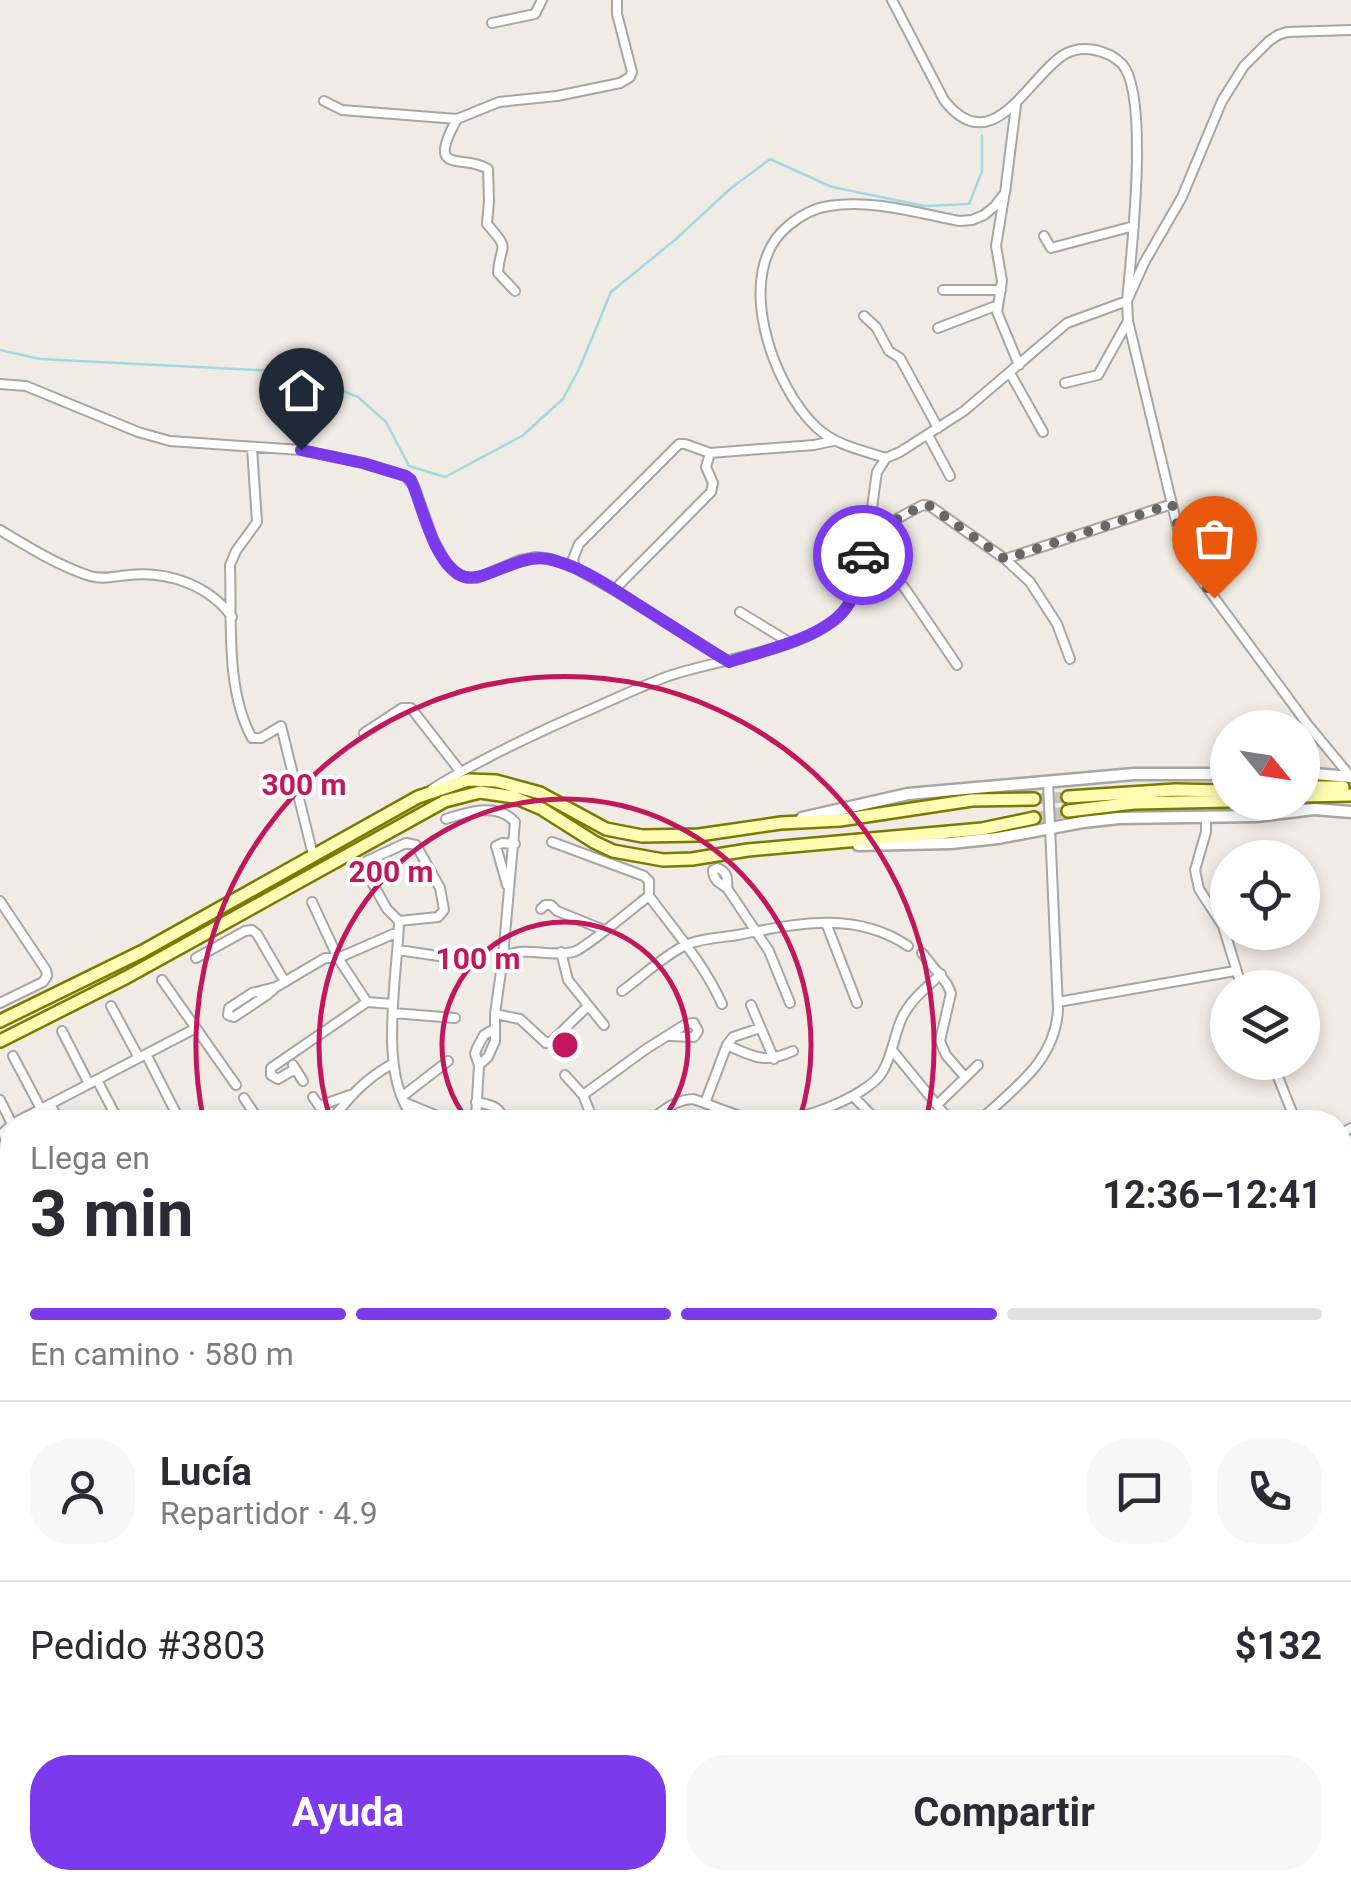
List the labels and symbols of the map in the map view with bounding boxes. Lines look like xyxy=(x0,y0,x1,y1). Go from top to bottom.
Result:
pin xyxy=(259,348,344,451)
pin xyxy=(1172,496,1257,599)
courier xyxy=(813,505,913,605)
north arrow xyxy=(1210,710,1320,820)
text: 300 m xyxy=(261,767,347,802)
text: 200 m xyxy=(348,854,434,889)
text: 100 m xyxy=(435,941,521,976)
centre of rings xyxy=(547,1027,583,1063)

